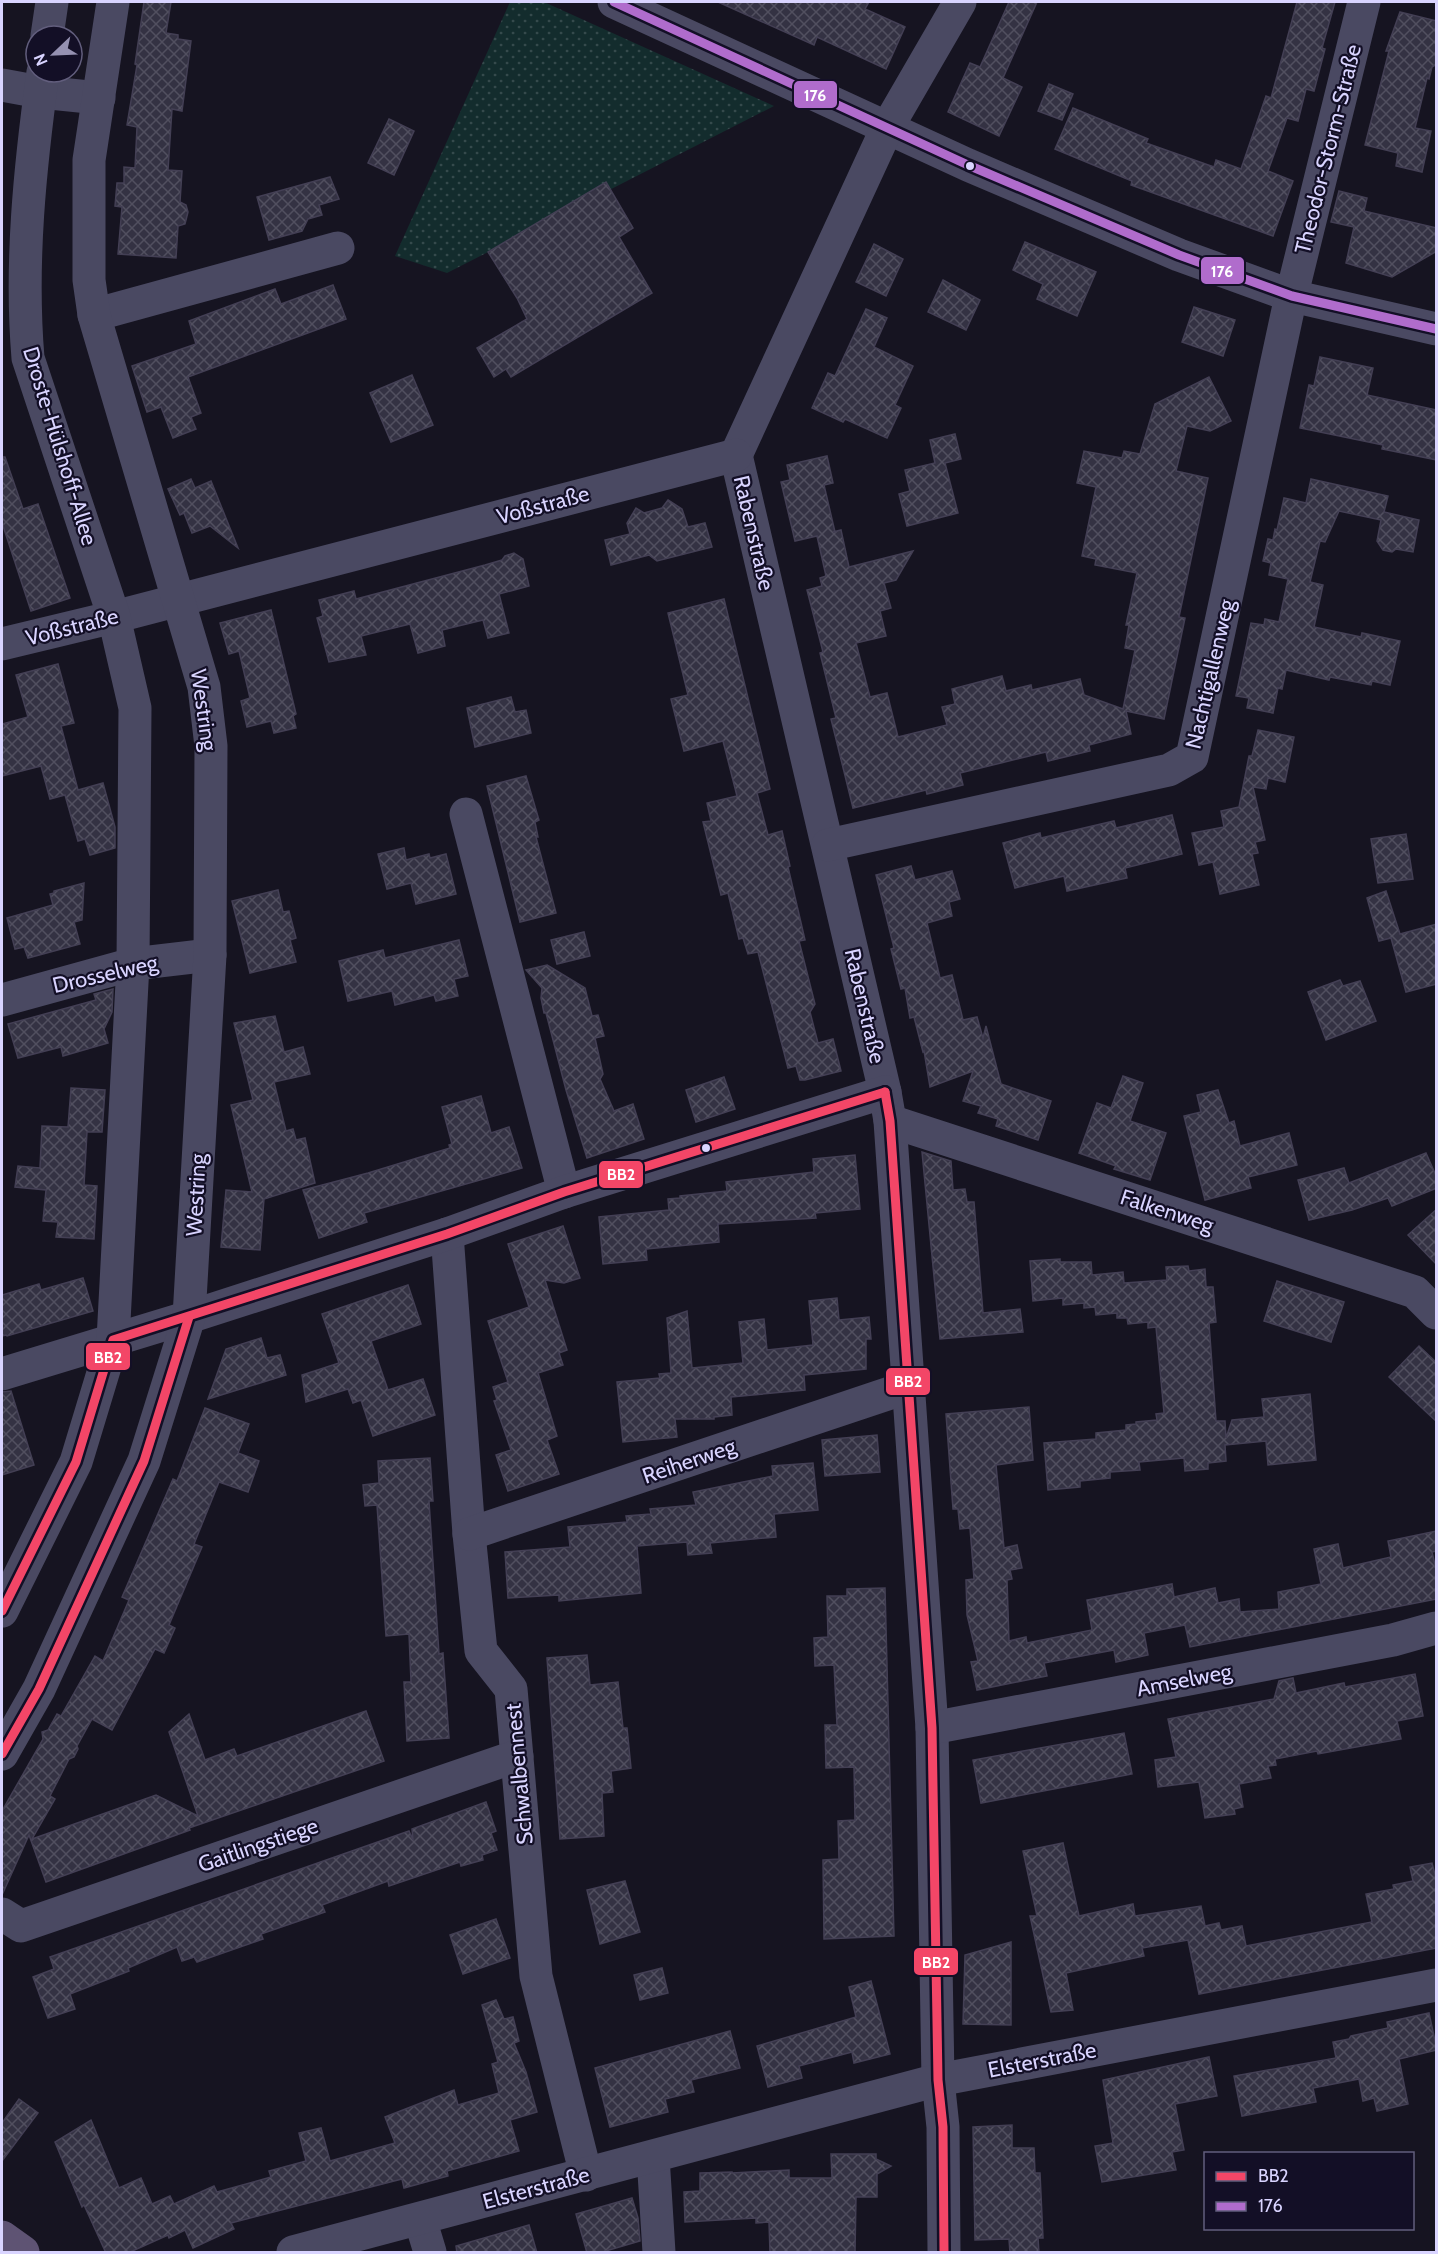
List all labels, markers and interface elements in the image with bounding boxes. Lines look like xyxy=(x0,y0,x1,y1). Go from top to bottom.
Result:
north arrow xyxy=(24,24,84,84)
street label: Theodor-Storm-Straße xyxy=(1289,41,1367,257)
text: N xyxy=(30,51,52,69)
line badge: 176 xyxy=(793,80,838,109)
text: 176 xyxy=(804,86,826,105)
unlabelled marker xyxy=(964,160,976,172)
line badge: 176 xyxy=(1200,256,1245,285)
text: 176 xyxy=(1211,262,1233,281)
street label: Droste-Hülshoff-Allee xyxy=(17,343,103,549)
street label: Rabenstraße xyxy=(728,473,780,593)
street label: Voßstraße xyxy=(494,480,592,530)
street label: Nachtigallenweg xyxy=(1180,595,1241,752)
street label: Voßstraße xyxy=(23,602,121,652)
street label: Westring xyxy=(185,667,223,754)
street label: Rabenstraße xyxy=(839,946,891,1066)
street label: Drosselweg xyxy=(50,949,161,999)
unlabelled marker xyxy=(700,1142,712,1154)
street label: Westring xyxy=(180,1152,212,1237)
line badge: BB2 xyxy=(598,1160,644,1189)
text: BB2 xyxy=(607,1165,635,1184)
street label: Falkenweg xyxy=(1117,1183,1218,1239)
line badge: BB2 xyxy=(85,1342,131,1371)
text: BB2 xyxy=(94,1348,122,1367)
line badge: BB2 xyxy=(885,1367,931,1396)
text: BB2 xyxy=(894,1372,922,1391)
street label: Reiherweg xyxy=(639,1432,740,1490)
street label: Amselweg xyxy=(1134,1657,1235,1702)
street label: Schwalbennest xyxy=(499,1701,539,1846)
street label: Gaitlingstiege xyxy=(194,1812,322,1878)
line badge: BB2 xyxy=(913,1947,959,1976)
text: BB2 xyxy=(922,1953,950,1972)
street label: Elsterstraße xyxy=(986,2036,1098,2084)
legend xyxy=(1204,2152,1414,2230)
street label: Elsterstraße xyxy=(479,2161,593,2215)
text: BB2 xyxy=(1258,2165,1289,2187)
text: 176 xyxy=(1258,2195,1283,2217)

